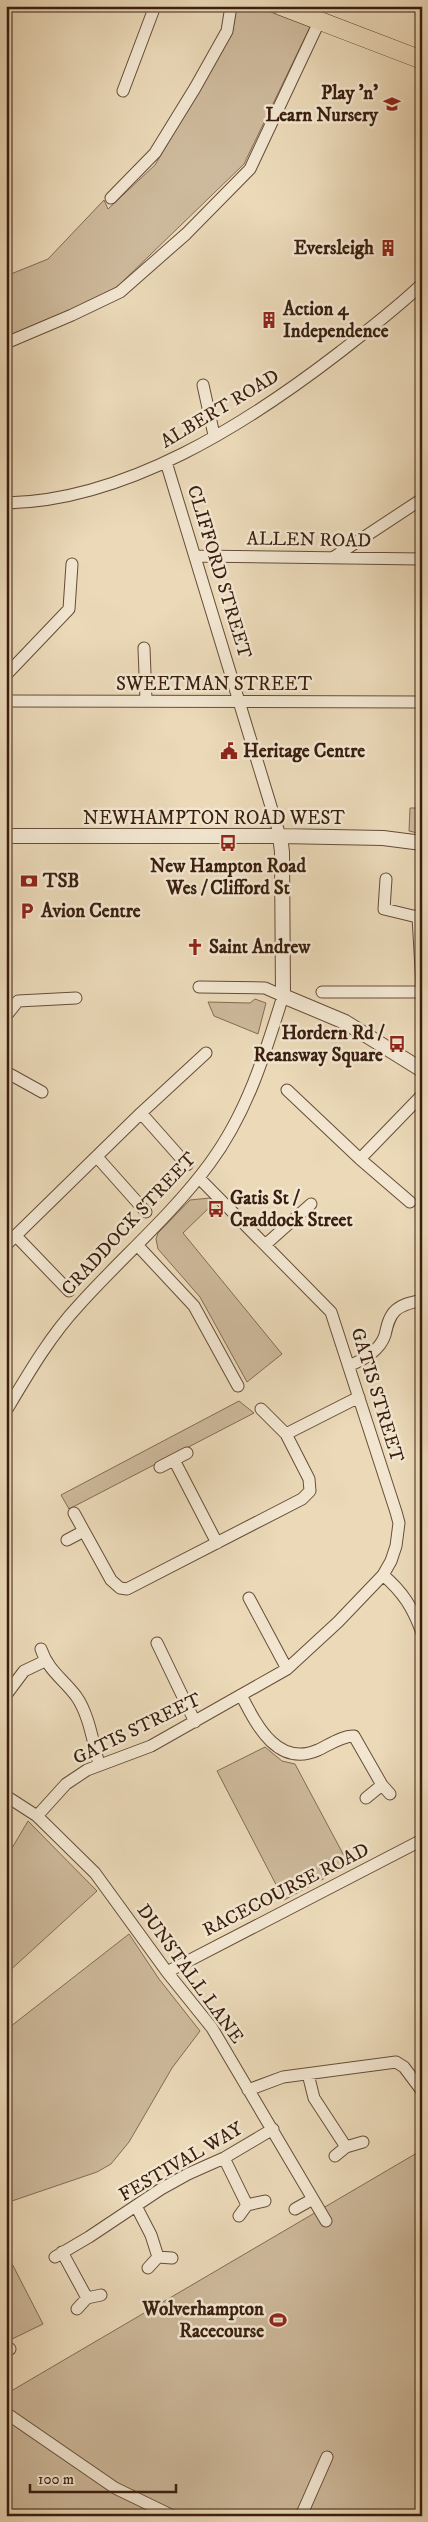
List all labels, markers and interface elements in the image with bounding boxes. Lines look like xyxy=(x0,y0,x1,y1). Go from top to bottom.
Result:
place label: Play 'n' Learn Nursery xyxy=(266,82,379,127)
school or university icon: Play 'n' Learn Nursery xyxy=(382,94,402,114)
place label: Eversleigh xyxy=(294,237,375,260)
building icon: Eversleigh xyxy=(378,238,398,258)
place label: Action 4 Independence xyxy=(282,298,389,343)
building icon: Action 4 Independence xyxy=(259,310,279,330)
street label: ALBERT ROAD xyxy=(156,365,284,453)
street label: CLIFFORD STREET xyxy=(182,483,256,662)
street label: ALLEN ROAD xyxy=(246,527,372,553)
street label: SWEETMAN STREET xyxy=(116,673,313,696)
place label: Heritage Centre xyxy=(243,740,365,763)
public building icon: Heritage Centre xyxy=(219,741,239,761)
street label: NEWHAMPTON ROAD WEST xyxy=(83,807,346,830)
bus stop icon: New Hampton Road Wes / Clifford St xyxy=(218,833,238,853)
place label: New Hampton Road Wes / Clifford St xyxy=(150,855,306,900)
place label: TSB xyxy=(42,870,79,893)
bank icon: TSB xyxy=(19,871,39,891)
place label: Avion Centre xyxy=(40,900,141,923)
parking icon: Avion Centre xyxy=(17,901,37,921)
place label: Saint Andrew xyxy=(209,936,311,959)
church icon: Saint Andrew xyxy=(185,937,205,957)
place label: Hordern Rd / Reansway Square xyxy=(254,1022,385,1068)
bus stop icon: Hordern Rd / Reansway Square xyxy=(387,1034,407,1054)
street label: CRADDOCK STREET xyxy=(57,1147,202,1300)
place label: Gatis St / Craddock Street xyxy=(230,1187,353,1232)
bus stop icon: Gatis St / Craddock Street xyxy=(206,1199,226,1219)
street label: GATIS STREET xyxy=(346,1325,409,1466)
street label: GATIS STREET xyxy=(69,1688,205,1770)
street label: RACECOURSE ROAD xyxy=(199,1838,373,1942)
street label: DUNSTALL LANE xyxy=(132,1900,248,2048)
street label: FESTIVAL WAY xyxy=(115,2117,248,2207)
place label: Wolverhampton Racecourse xyxy=(142,2298,265,2343)
sports icon: Wolverhampton Racecourse xyxy=(268,2310,288,2330)
scale bar xyxy=(30,2462,176,2494)
text: 100 m xyxy=(38,2470,74,2489)

